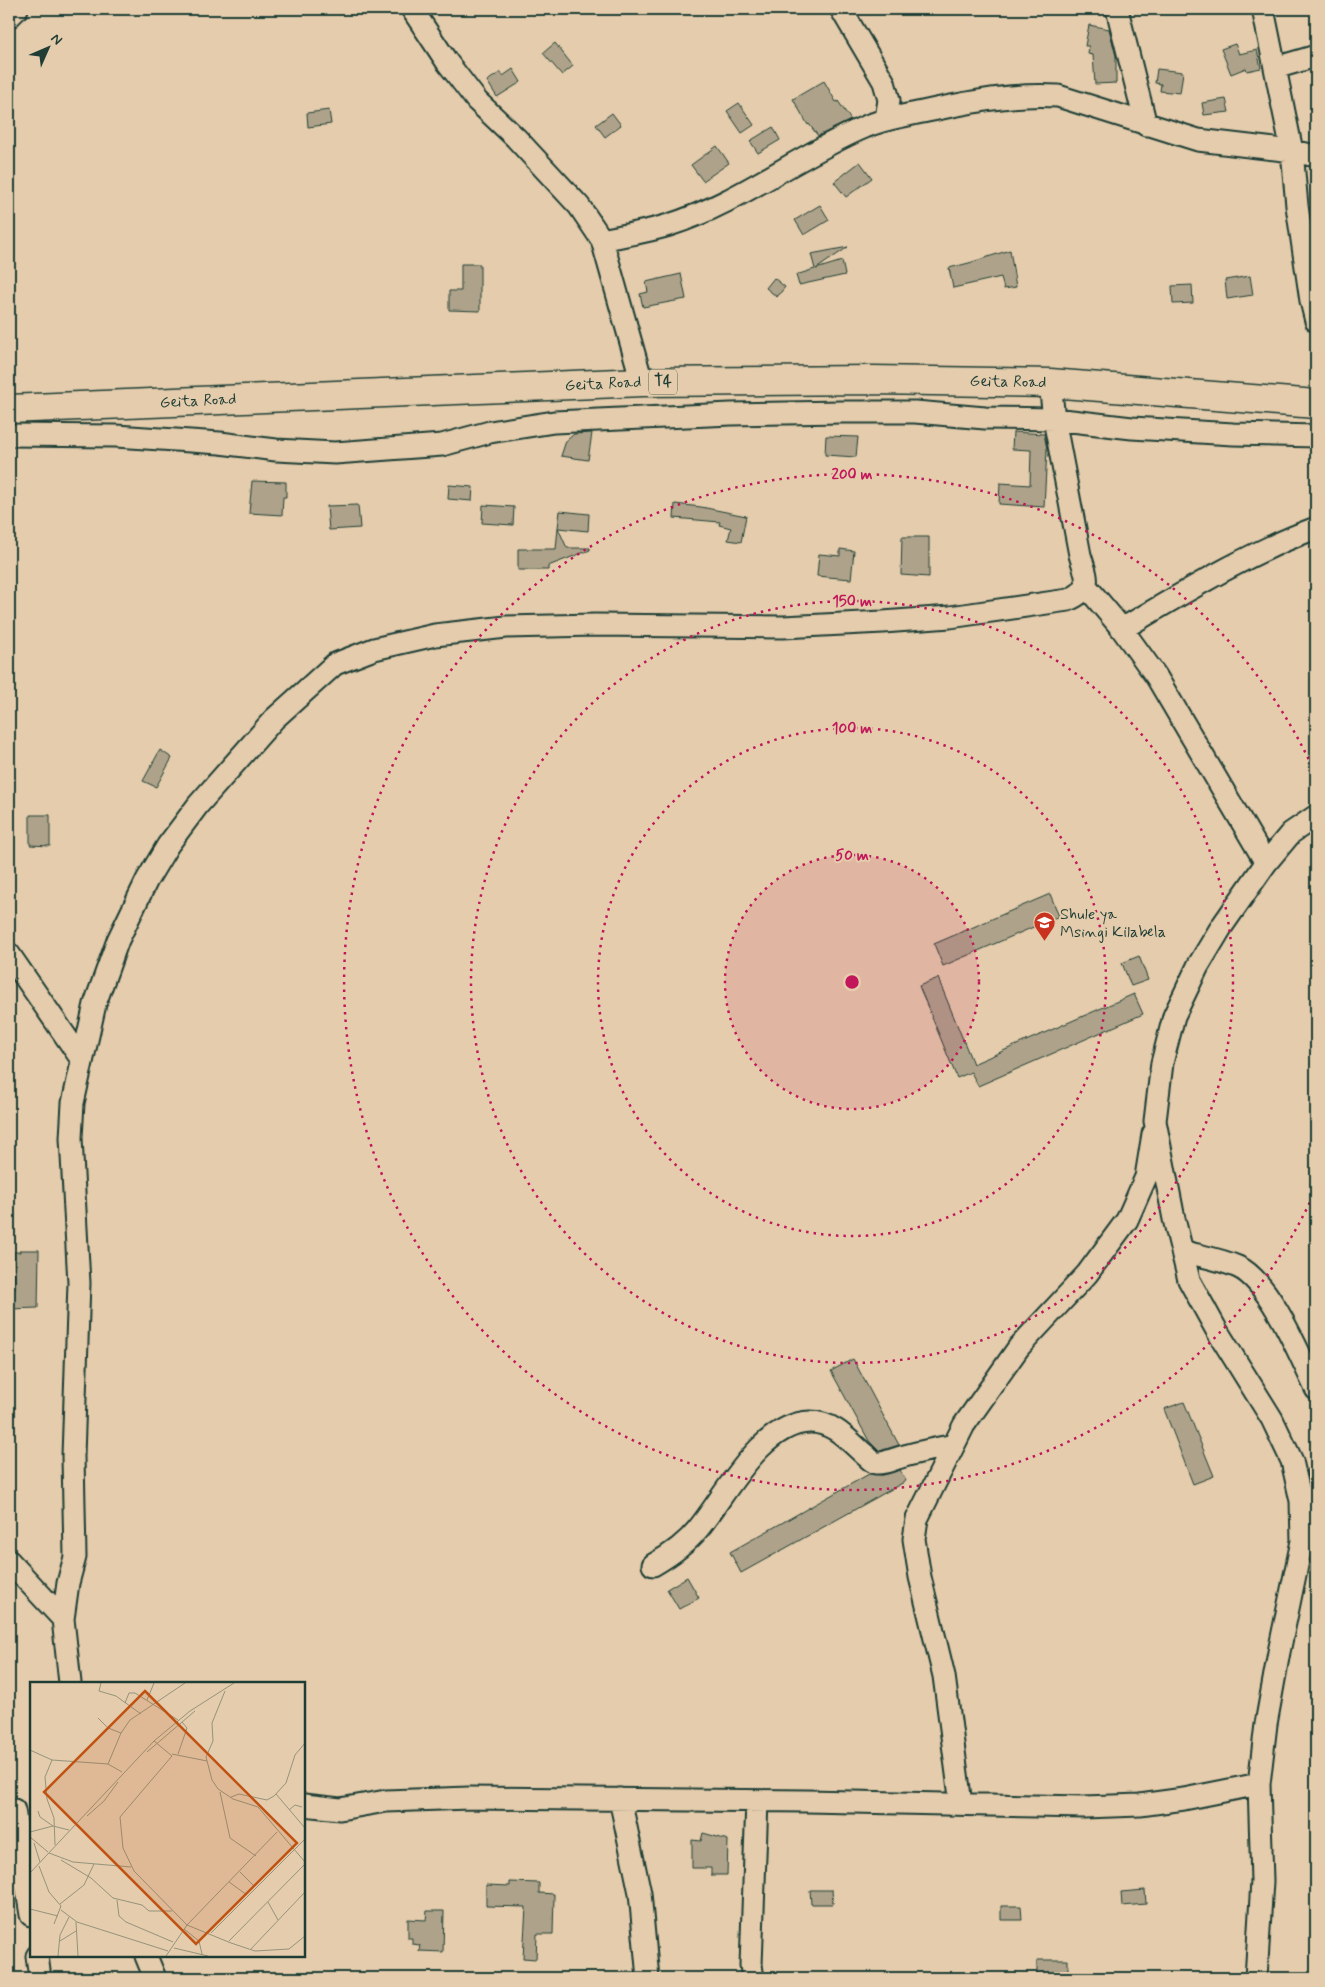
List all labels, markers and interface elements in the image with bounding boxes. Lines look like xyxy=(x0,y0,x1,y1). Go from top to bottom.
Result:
north arrow xyxy=(22,22,72,72)
text: N xyxy=(47,30,66,49)
road number: T4 xyxy=(649,370,677,394)
street label: Geita Road xyxy=(969,371,1047,393)
street label: Geita Road xyxy=(564,372,642,396)
street label: Geita Road xyxy=(159,389,237,413)
text: 200 m xyxy=(832,465,873,485)
text: 150 m xyxy=(832,592,872,612)
text: 100 m xyxy=(832,719,872,739)
text: 50 m xyxy=(835,846,869,866)
place label: Shule ya Msingi Kilabela xyxy=(1060,904,1166,943)
school or university icon: Shule ya Msingi Kilabela xyxy=(1032,911,1056,942)
centre of rings xyxy=(843,973,861,991)
inset map xyxy=(30,1682,305,1957)

